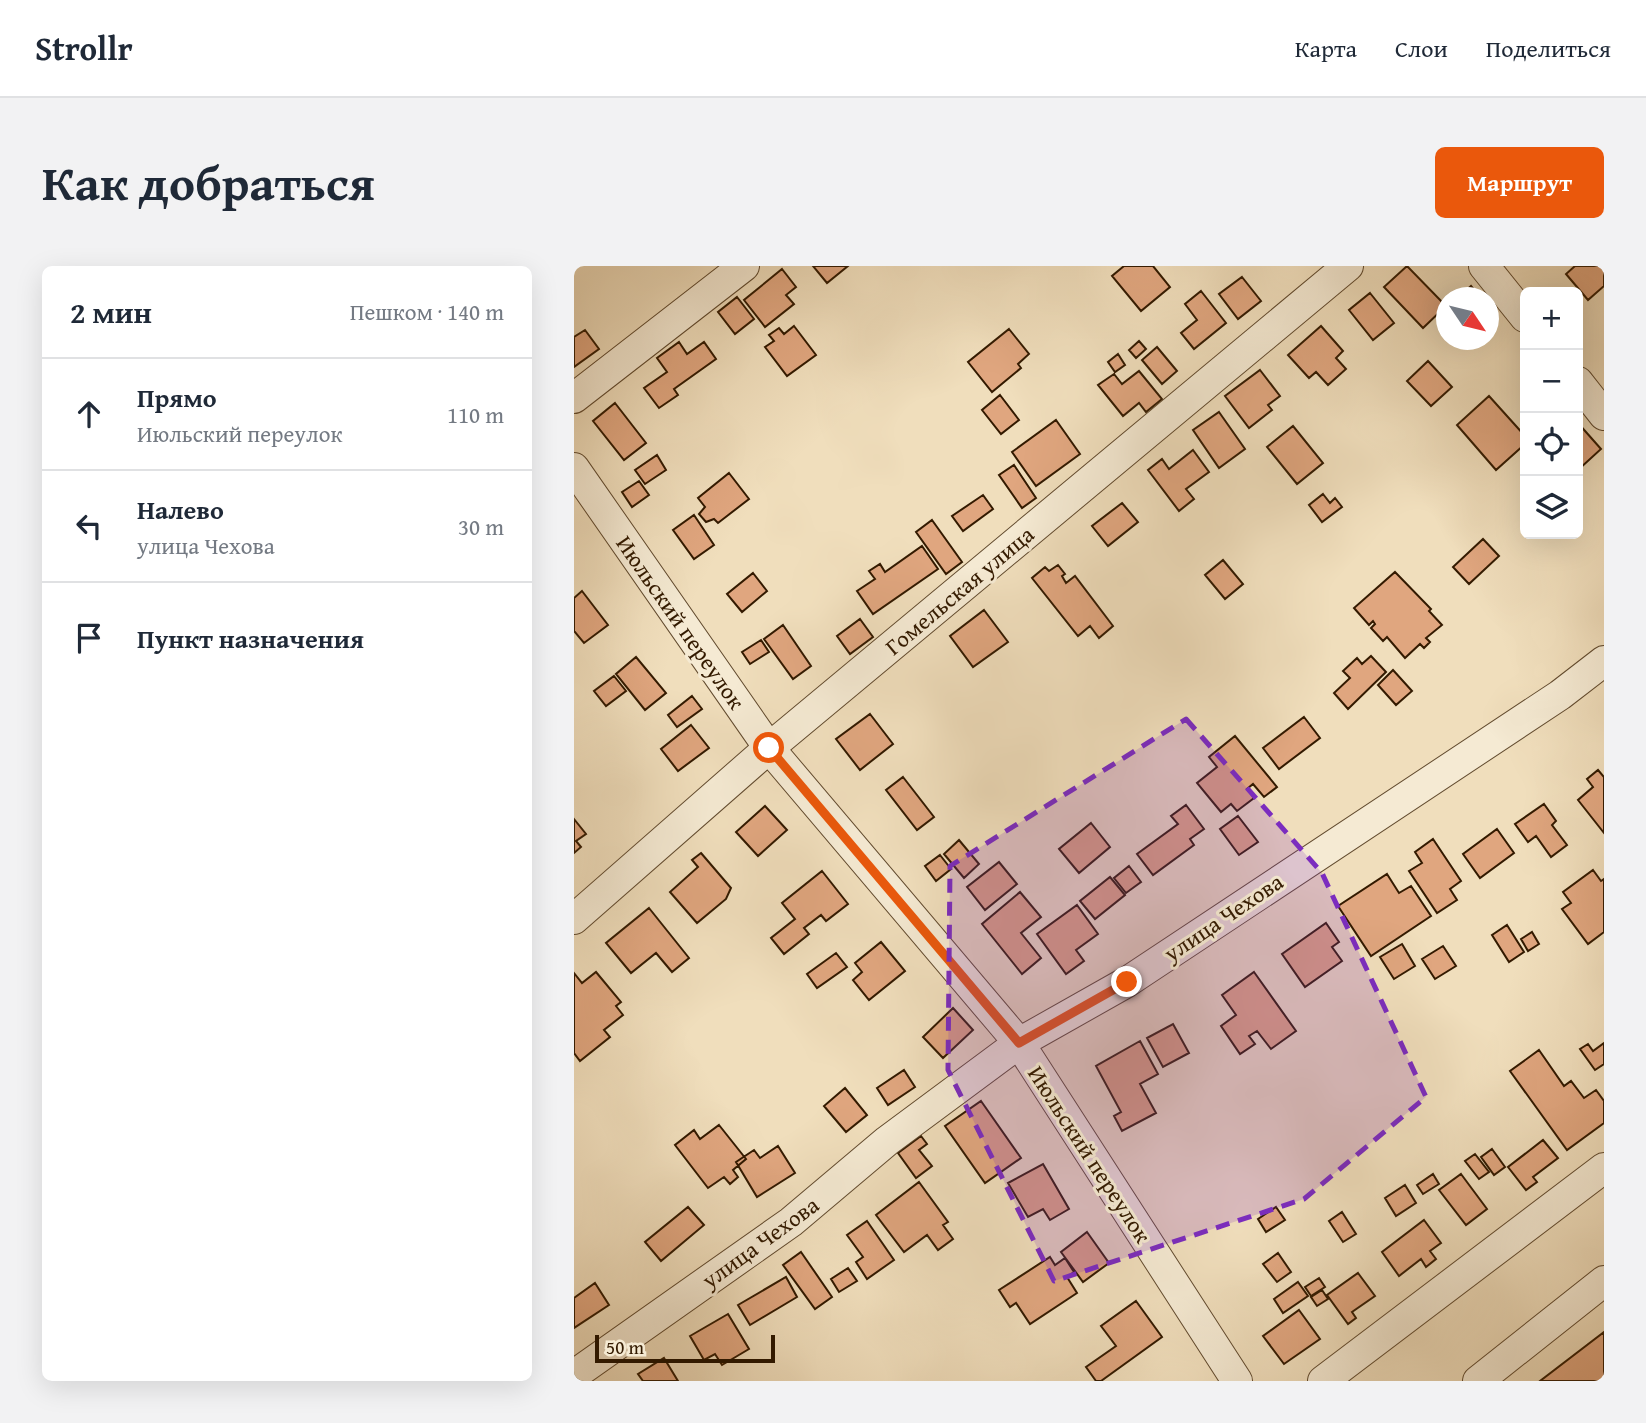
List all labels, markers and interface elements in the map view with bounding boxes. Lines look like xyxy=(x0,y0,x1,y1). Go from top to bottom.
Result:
text: Strollr xyxy=(35,24,133,72)
text: Карта xyxy=(1295,31,1357,66)
text: Слои xyxy=(1395,31,1448,66)
text: Поделиться xyxy=(1486,31,1611,66)
text: Как добраться xyxy=(42,146,375,218)
button: Маршрут xyxy=(1435,147,1604,218)
north arrow xyxy=(1436,287,1499,350)
map controls xyxy=(1520,287,1583,539)
button: + xyxy=(1520,287,1583,350)
text: 2 мин xyxy=(70,290,152,334)
text: Пешком · 140 m xyxy=(350,295,504,328)
button: − xyxy=(1520,350,1583,413)
text: Прямо xyxy=(137,378,217,417)
icon: ahead xyxy=(70,395,108,433)
text: 110 m xyxy=(447,398,504,431)
button: locate xyxy=(1520,413,1583,476)
text: Июльский переулок xyxy=(137,417,342,450)
button: layers xyxy=(1520,476,1583,539)
text: Налево xyxy=(137,490,224,529)
icon: left xyxy=(70,507,108,545)
text: 30 m xyxy=(458,510,504,543)
street label: Гомельская улица xyxy=(877,518,1041,662)
street label: Июльский переулок xyxy=(609,528,753,716)
text: улица Чехова xyxy=(137,529,275,562)
icon: arrive xyxy=(70,619,108,657)
text: Пункт назначения xyxy=(137,619,364,658)
route start xyxy=(753,732,784,763)
street label: улица Чехова xyxy=(1156,865,1289,970)
route end xyxy=(1111,966,1142,997)
street label: Июльский переулок xyxy=(1020,1059,1160,1249)
street label: улица Чехова xyxy=(694,1188,825,1296)
scale bar xyxy=(595,1332,775,1364)
text: 50 m xyxy=(606,1333,644,1361)

